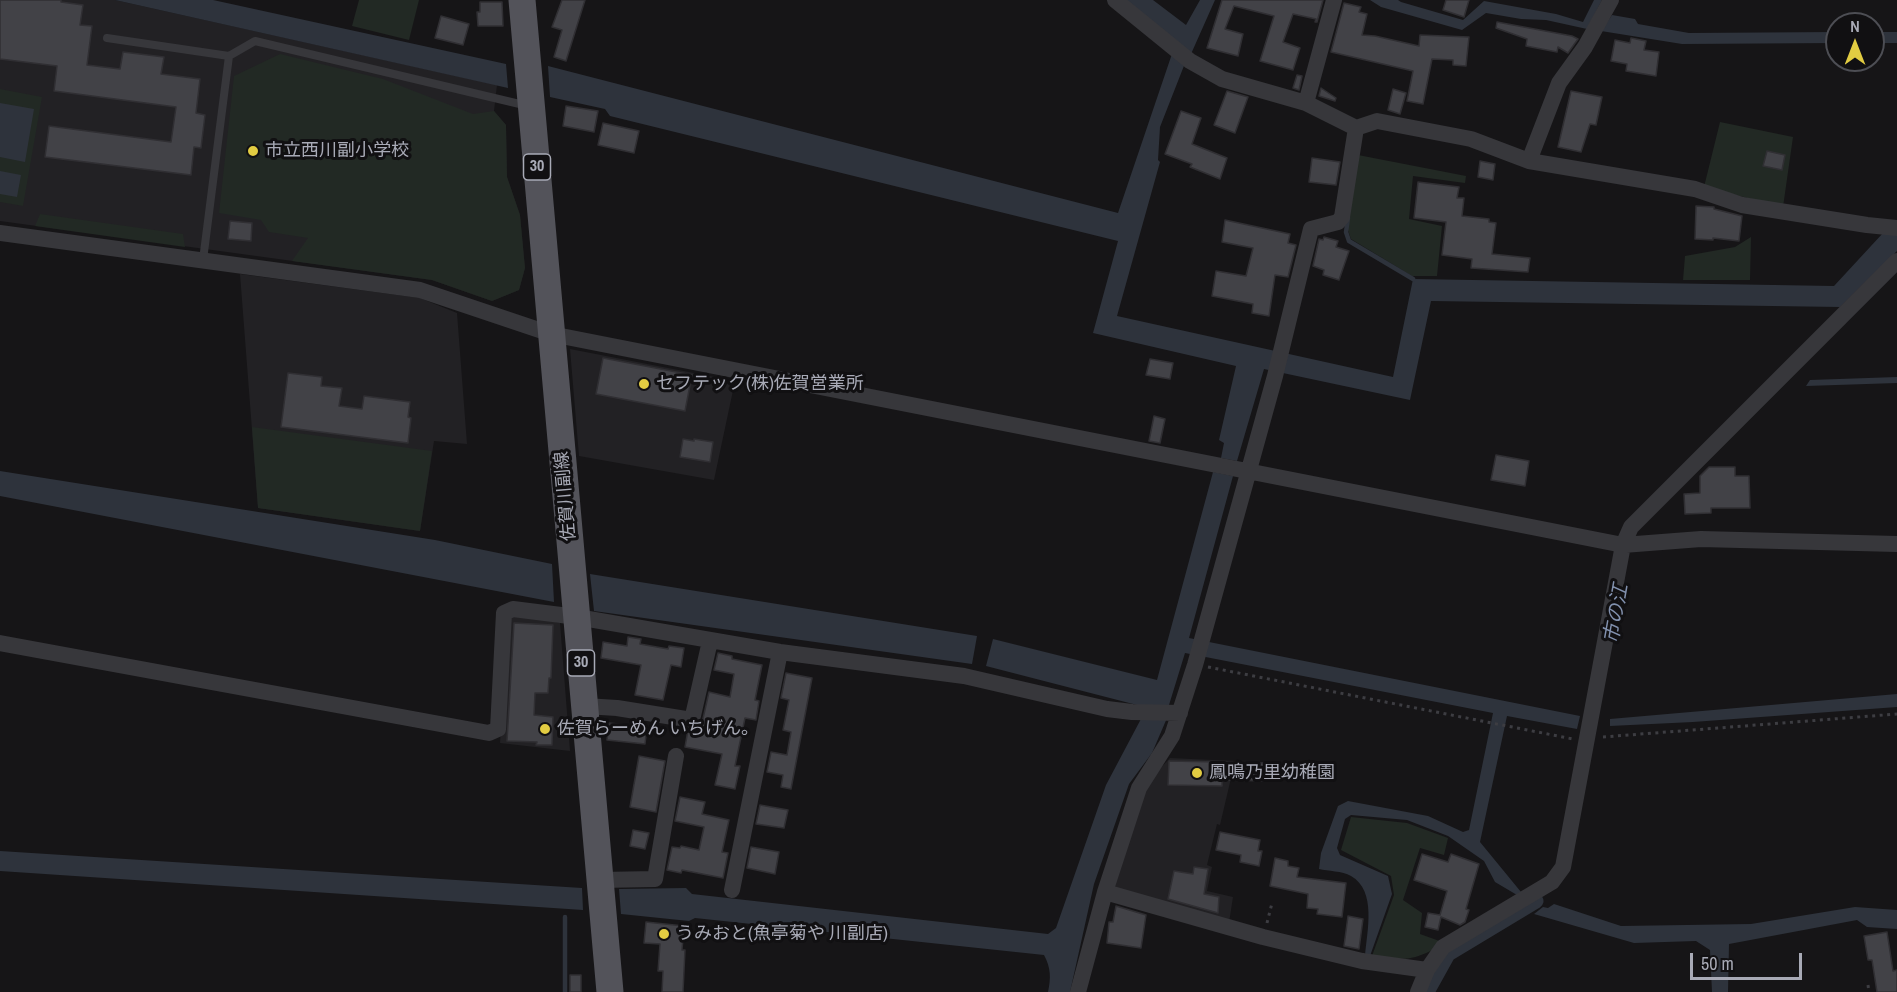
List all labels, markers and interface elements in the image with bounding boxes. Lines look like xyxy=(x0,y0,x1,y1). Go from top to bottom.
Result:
north arrow xyxy=(1825,12,1885,72)
text: N xyxy=(1850,15,1860,37)
place label: 市立西川副小学校 xyxy=(265,140,409,162)
marker: 市立西川副小学校 xyxy=(246,144,260,158)
road number: 30 xyxy=(524,154,550,180)
place label: セフテック(株)佐賀営業所 xyxy=(656,373,864,395)
marker: セフテック(株)佐賀営業所 xyxy=(637,377,651,391)
street label: 佐賀川副線 xyxy=(551,450,581,542)
water label: 市の江 xyxy=(1600,582,1634,646)
road number: 30 xyxy=(568,650,594,676)
place label: 佐賀らーめん いちげん。 xyxy=(557,718,759,740)
marker: 佐賀らーめん いちげん。 xyxy=(538,722,552,736)
place label: 鳳鳴乃里幼稚園 xyxy=(1209,762,1335,784)
marker: 鳳鳴乃里幼稚園 xyxy=(1190,766,1204,780)
place label: うみおと(魚亭菊や 川副店) xyxy=(676,923,888,945)
marker: うみおと(魚亭菊や 川副店) xyxy=(657,927,671,941)
scale bar xyxy=(1693,941,1806,979)
text: 50 m xyxy=(1701,951,1734,976)

